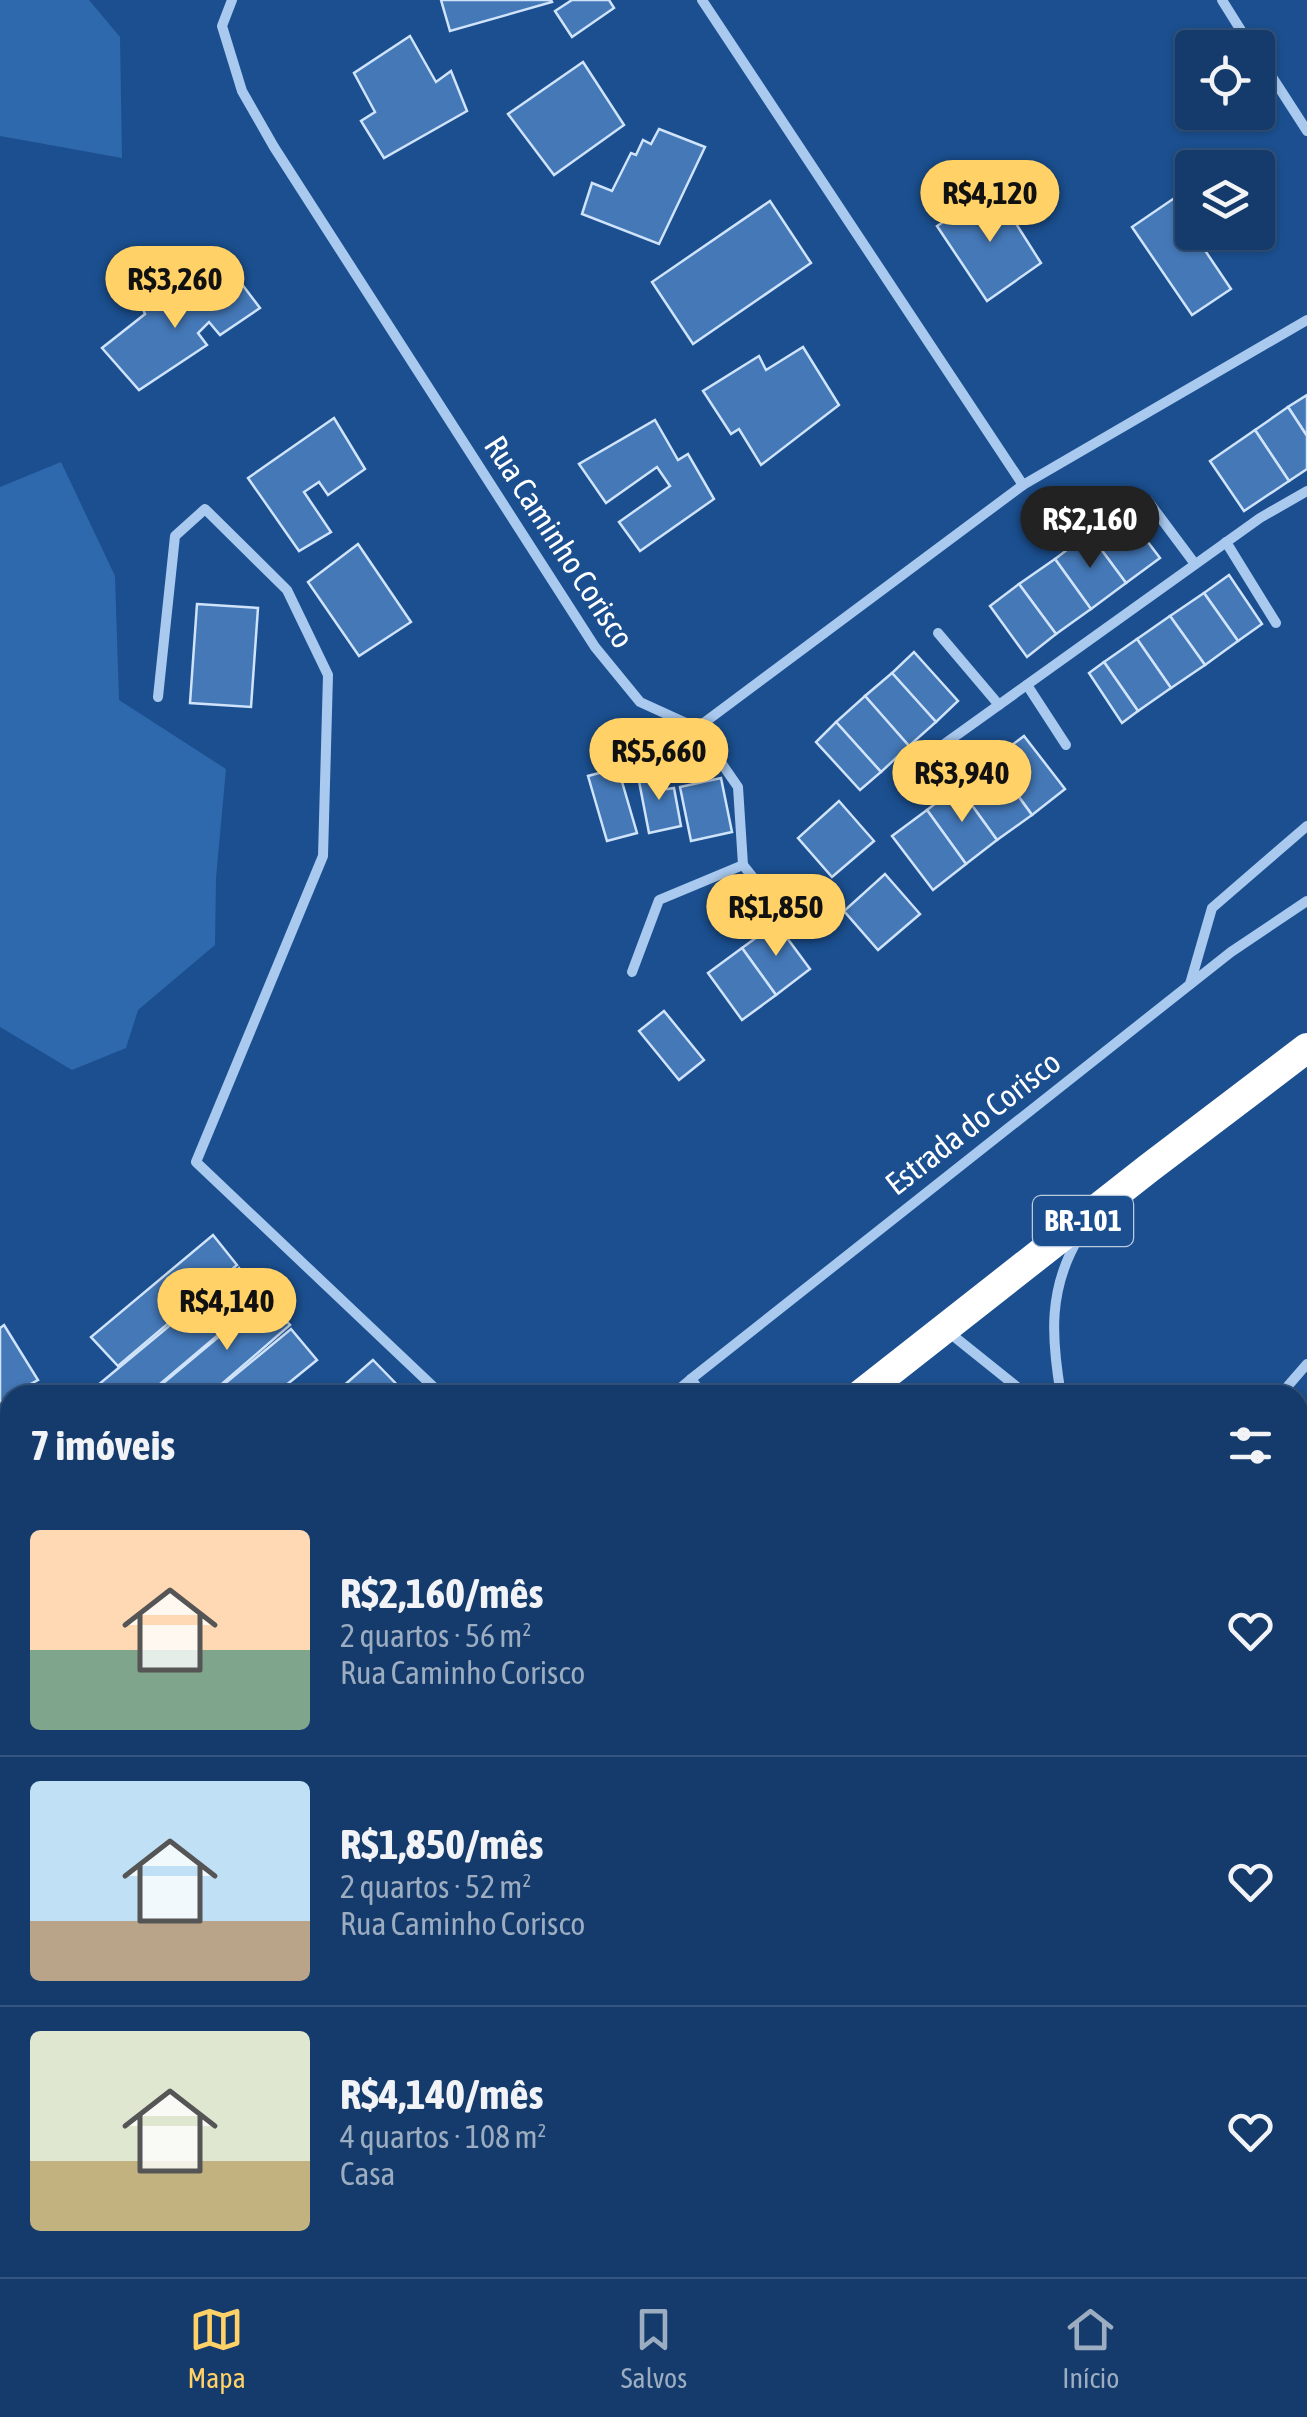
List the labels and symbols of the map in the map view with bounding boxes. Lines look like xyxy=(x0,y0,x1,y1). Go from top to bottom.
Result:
pin: R$4,120 xyxy=(898,160,1082,245)
pin: R$3,260 xyxy=(83,246,267,331)
street label: Rua Caminho Corisco xyxy=(477,429,642,655)
pin: R$2,160 xyxy=(998,486,1182,571)
pin: R$5,660 xyxy=(567,718,751,803)
pin: R$3,940 xyxy=(870,740,1054,825)
pin: R$1,850 xyxy=(684,874,868,959)
street label: Estrada do Corisco xyxy=(878,1043,1067,1202)
road number: BR-101 xyxy=(1033,1196,1133,1246)
pin: R$4,140 xyxy=(135,1268,319,1353)

